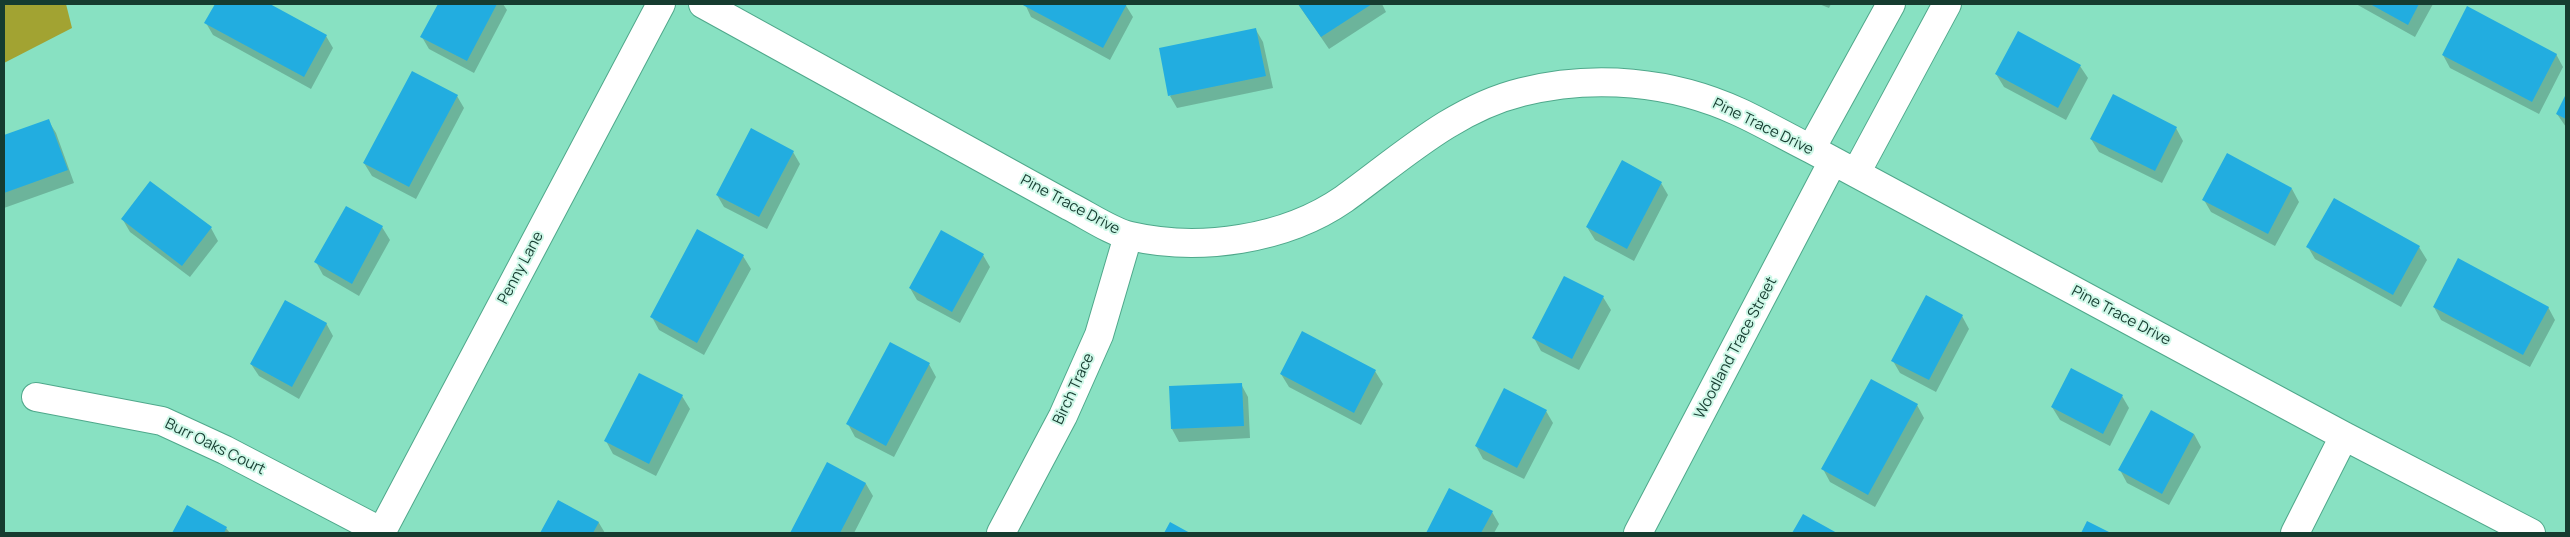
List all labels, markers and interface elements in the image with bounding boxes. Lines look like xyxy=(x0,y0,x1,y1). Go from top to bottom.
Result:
street label: Pine Trace Drive xyxy=(1710,95,1816,159)
street label: Pine Trace Drive xyxy=(1017,171,1123,239)
street label: Penny Lane xyxy=(494,229,548,307)
street label: Woodland Trace Street xyxy=(1691,274,1781,422)
street label: Pine Trace Drive xyxy=(2068,282,2174,350)
street label: Birch Trace xyxy=(1050,350,1098,428)
street label: Burr Oaks Court xyxy=(162,415,268,479)

